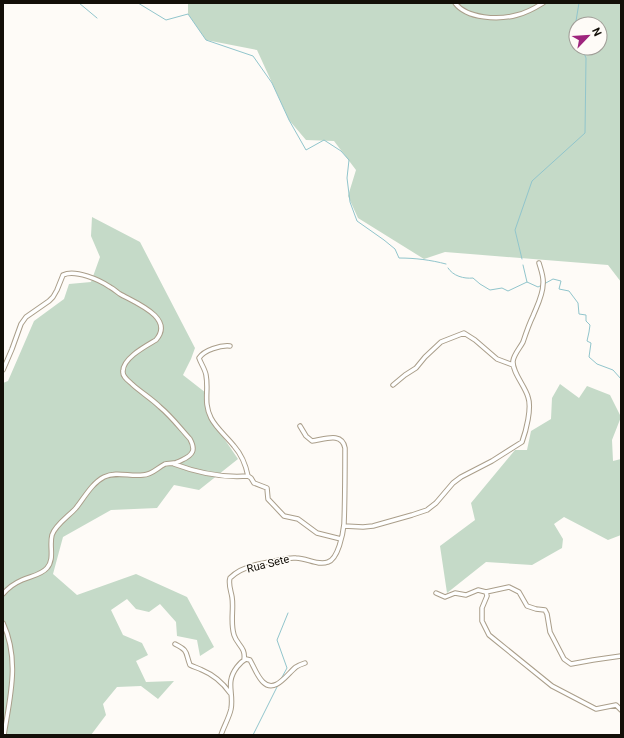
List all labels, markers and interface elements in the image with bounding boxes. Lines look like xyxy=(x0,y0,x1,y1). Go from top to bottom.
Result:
north arrow xyxy=(568,16,608,56)
text: N xyxy=(589,26,604,38)
street label: Rua Sete xyxy=(245,552,291,576)

